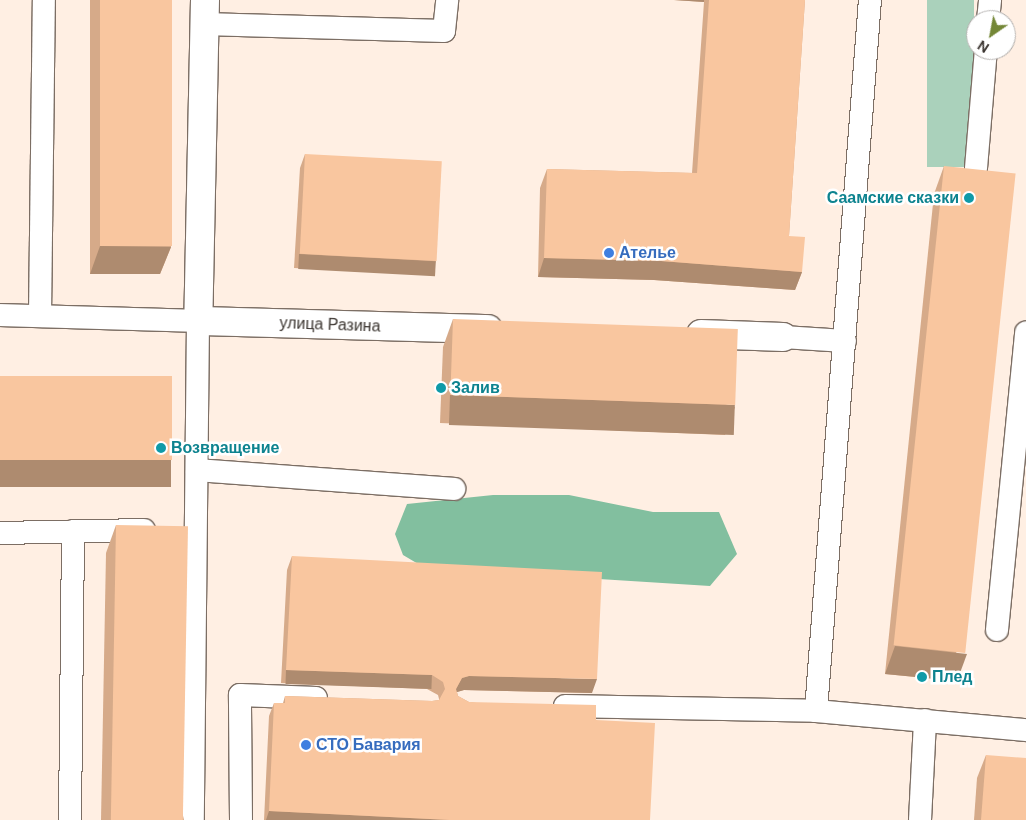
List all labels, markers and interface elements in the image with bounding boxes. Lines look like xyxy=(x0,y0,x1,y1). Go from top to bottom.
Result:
north arrow xyxy=(966,10,1016,60)
text: N xyxy=(974,36,993,57)
place label: Саамские сказки xyxy=(827,188,959,208)
marker: Саамские сказки xyxy=(963,192,975,204)
place label: Ателье xyxy=(619,243,676,263)
marker: Ателье xyxy=(603,247,615,259)
street label: улица Разина xyxy=(279,314,381,336)
place label: Залив xyxy=(451,378,500,398)
marker: Залив xyxy=(435,382,447,394)
place label: Возвращение xyxy=(171,438,279,458)
marker: Возвращение xyxy=(155,442,167,454)
place label: Плед xyxy=(932,667,973,687)
marker: Плед xyxy=(916,671,928,683)
place label: СТО Бавария xyxy=(316,735,421,755)
marker: СТО Бавария xyxy=(300,739,312,751)

